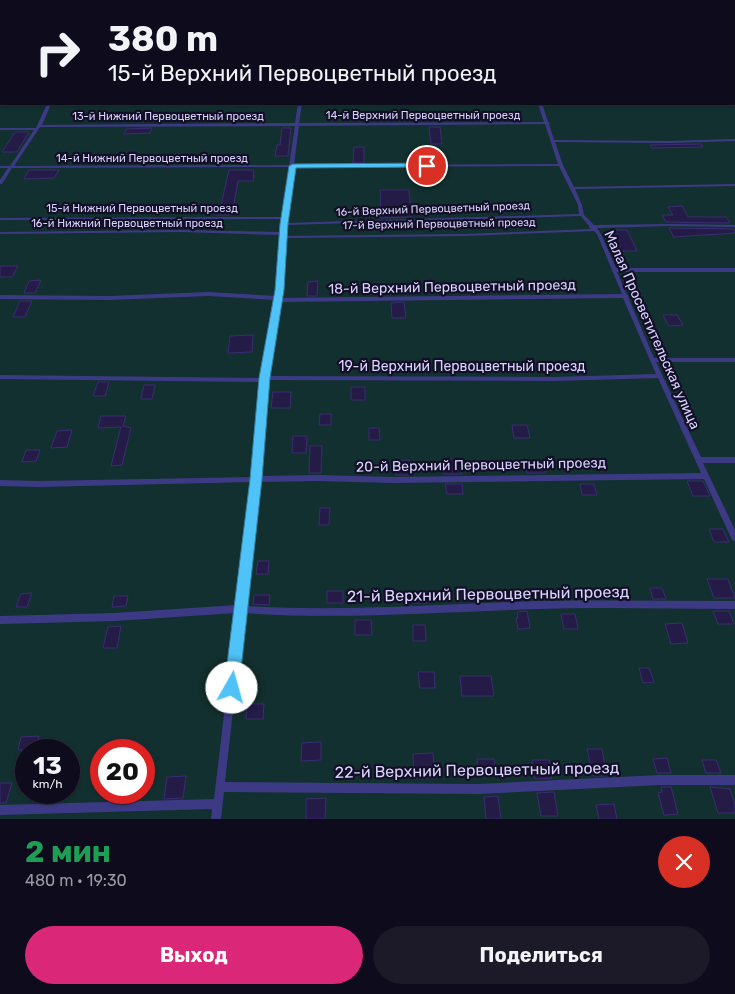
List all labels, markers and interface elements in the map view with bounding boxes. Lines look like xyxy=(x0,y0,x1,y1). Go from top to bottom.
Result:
text: 380 m xyxy=(108,18,218,60)
icon: right xyxy=(25,20,90,85)
text: 15-й Верхний Первоцветный проезд xyxy=(108,60,496,87)
street label: 14-й Верхний Первоцветный проезд xyxy=(326,109,521,122)
street label: 13-й Нижний Первоцветный проезд xyxy=(72,110,264,123)
pin xyxy=(406,145,448,187)
street label: 14-й Нижний Первоцветный проезд xyxy=(56,152,248,165)
icon: arrive xyxy=(413,152,441,180)
street label: 16-й Верхний Первоцветный проезд xyxy=(336,199,531,219)
street label: 15-й Нижний Первоцветный проезд xyxy=(46,202,238,215)
street label: 17-й Верхний Первоцветный проезд xyxy=(342,216,536,232)
street label: 16-й Нижний Первоцветный проезд xyxy=(31,217,223,230)
street label: Малая Просветительская улица xyxy=(600,228,704,432)
street label: 18-й Верхний Первоцветный проезд xyxy=(328,276,576,298)
street label: 19-й Верхний Первоцветный проезд xyxy=(339,358,585,375)
street label: 20-й Верхний Первоцветный проезд xyxy=(356,454,606,476)
street label: 21-й Верхний Первоцветный проезд xyxy=(347,582,630,606)
position arrow xyxy=(205,661,257,713)
speed limit sign: 20 xyxy=(90,739,155,804)
text: 13 xyxy=(33,751,62,780)
street label: 22-й Верхний Первоцветный проезд xyxy=(335,758,620,782)
text: km/h xyxy=(33,777,62,791)
text: 2 мин xyxy=(25,834,111,870)
button: close xyxy=(658,836,710,888)
text: 480 m · 19:30 xyxy=(25,871,127,890)
button: Выход xyxy=(25,926,363,984)
button: Поделиться xyxy=(373,926,710,984)

